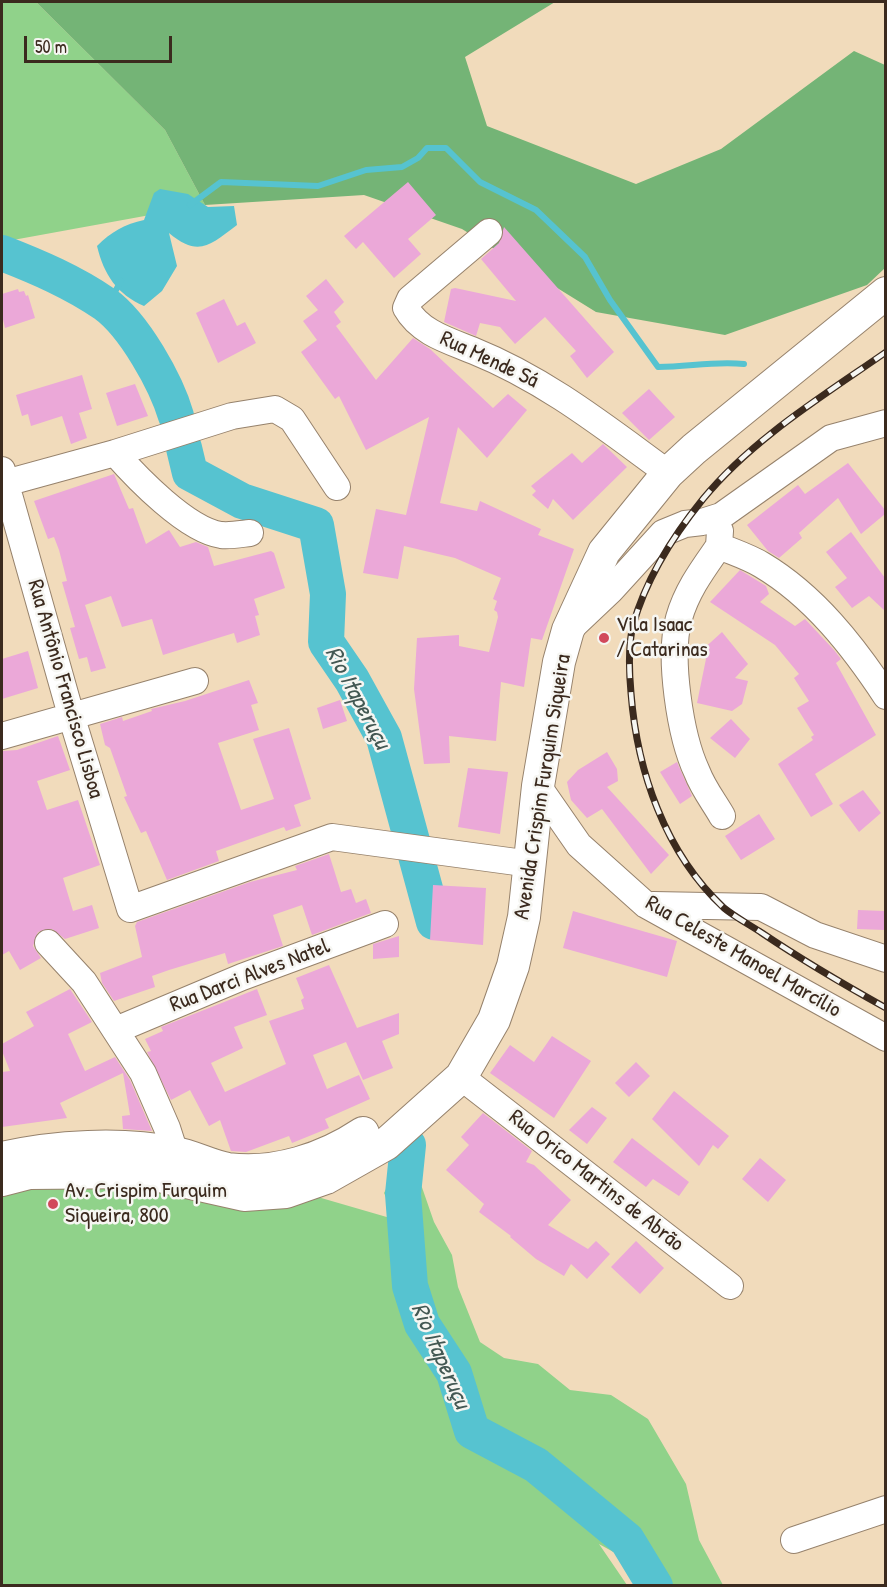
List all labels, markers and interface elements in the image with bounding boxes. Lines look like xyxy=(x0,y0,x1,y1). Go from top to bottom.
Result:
scale bar xyxy=(27,24,176,62)
text: 50 m xyxy=(35,34,67,59)
street label: Rua Mende Sá xyxy=(436,326,542,394)
street label: Rua Antônio Francisco Lisboa xyxy=(21,577,109,801)
place label: Vila Isaac / Catarinas xyxy=(616,612,708,664)
marker: Vila Isaac / Catarinas xyxy=(597,631,611,645)
water label: Rio Itaperuçu xyxy=(318,642,396,754)
street label: Avenida Crispim Furquim Siqueira xyxy=(509,653,577,921)
street label: Rua Celeste Manoel Marcílio xyxy=(641,890,845,1024)
street label: Rua Darci Alves Natel xyxy=(167,933,333,1019)
street label: Rua Orico Martins de Abrão xyxy=(503,1104,689,1258)
place label: Av. Crispim Furquim Siqueira, 800 xyxy=(65,1178,227,1230)
marker: Av. Crispim Furquim Siqueira, 800 xyxy=(46,1197,60,1211)
water label: Rio Itaperuçu xyxy=(404,1299,476,1413)

